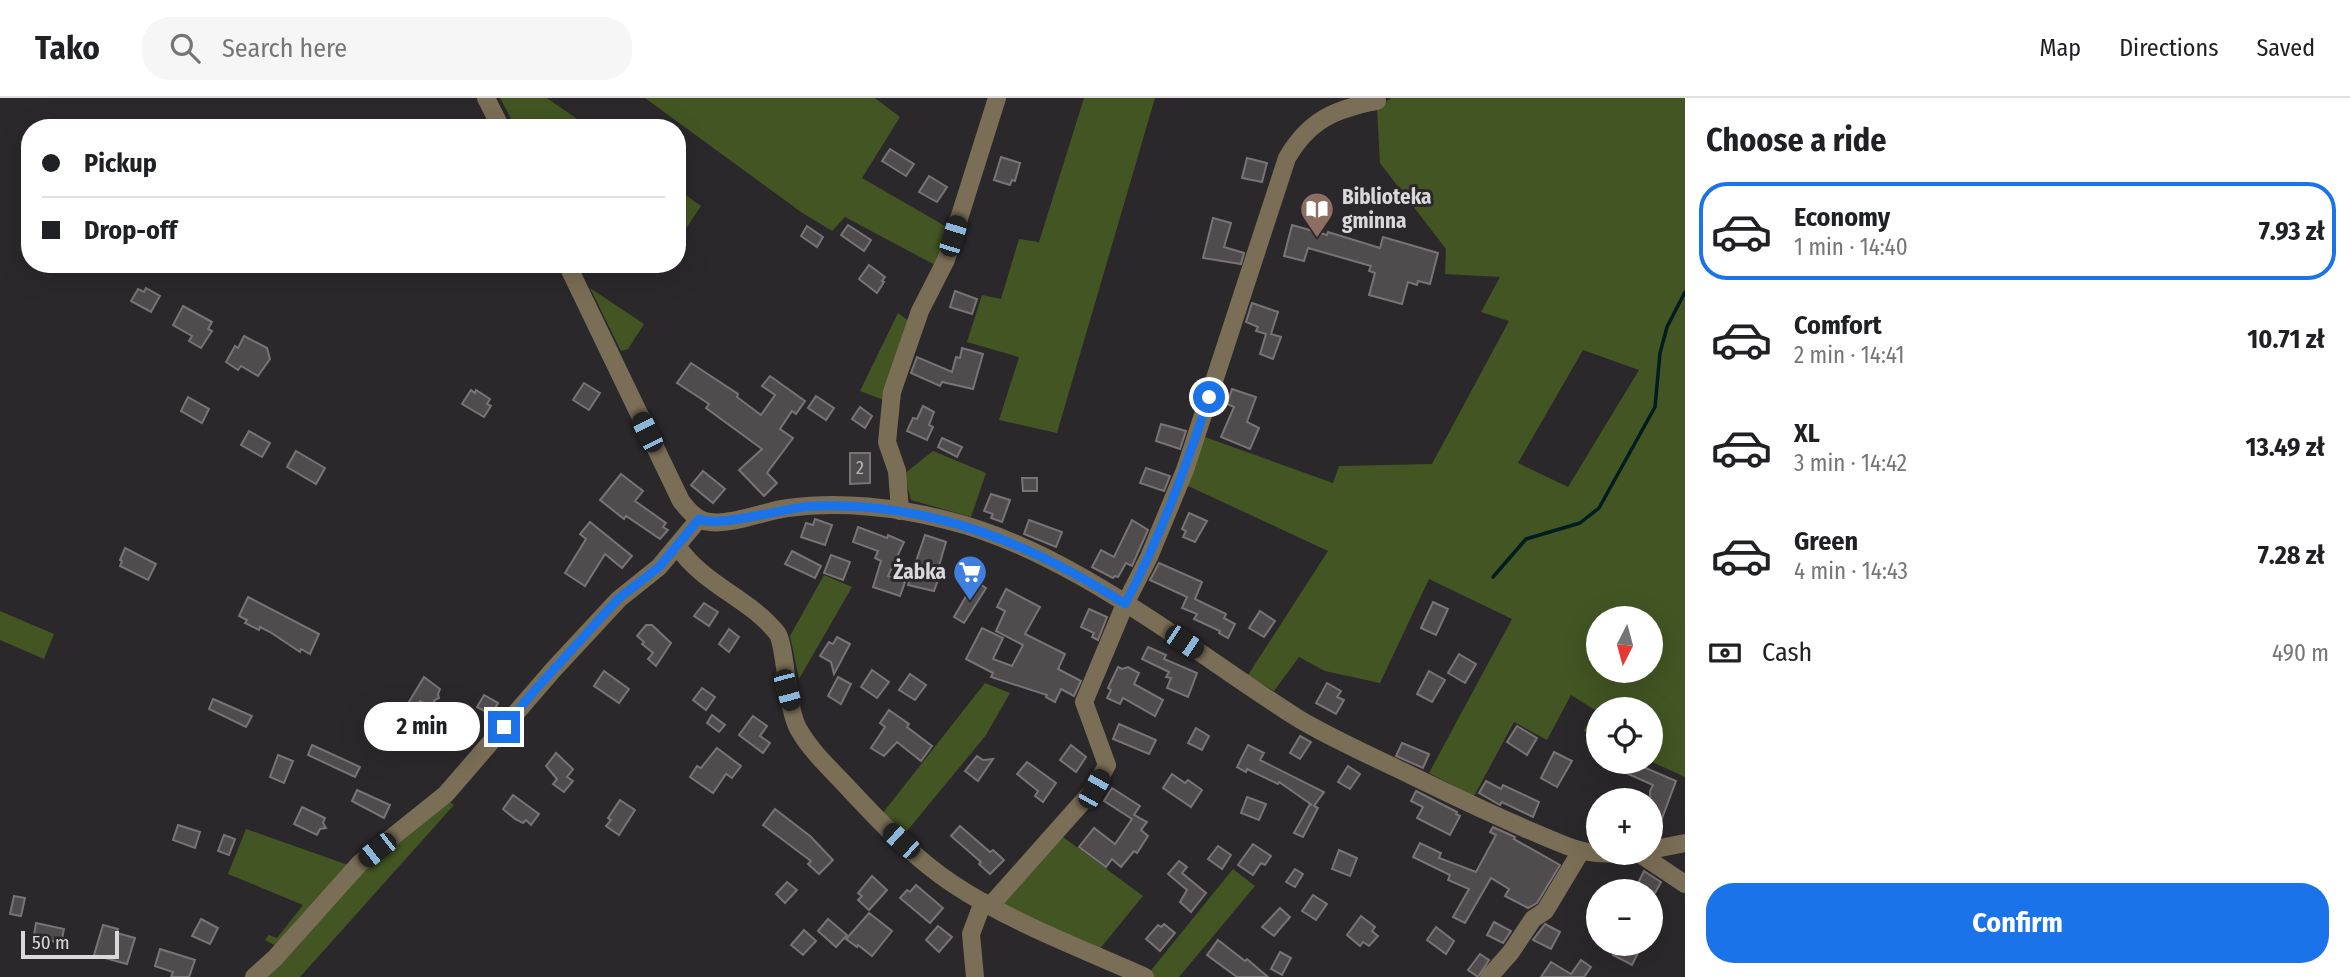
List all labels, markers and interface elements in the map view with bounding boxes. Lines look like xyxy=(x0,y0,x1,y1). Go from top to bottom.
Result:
search box xyxy=(142,17,632,80)
text: Tako xyxy=(35,28,100,68)
icon: search xyxy=(166,29,204,67)
text: Search here xyxy=(222,33,347,64)
text: Map xyxy=(2040,34,2081,62)
text: Directions xyxy=(2119,34,2218,62)
text: Saved xyxy=(2256,34,2315,62)
text: Choose a ride xyxy=(1706,121,1887,159)
text: Pickup xyxy=(84,148,157,179)
place label: Biblioteka gminna xyxy=(1342,184,1431,234)
library icon: Biblioteka gminna xyxy=(1298,190,1336,239)
icon: car xyxy=(1710,200,1773,263)
text: Economy xyxy=(1794,202,1890,233)
car xyxy=(937,213,970,259)
text: Drop-off xyxy=(84,215,177,246)
text: 7.93 zł xyxy=(2259,216,2325,247)
text: 1 min · 14:40 xyxy=(1794,233,1908,261)
icon: car xyxy=(1710,308,1773,371)
text: Comfort xyxy=(1794,310,1882,341)
text: 10.71 zł xyxy=(2247,324,2325,355)
text: 2 min · 14:41 xyxy=(1794,341,1905,369)
route start xyxy=(1193,381,1225,413)
car xyxy=(629,409,666,455)
icon: car xyxy=(1710,416,1773,479)
text: XL xyxy=(1794,418,1820,449)
text: 13.49 zł xyxy=(2245,432,2325,463)
text: 3 min · 14:42 xyxy=(1794,449,1907,477)
house number: 2 xyxy=(856,457,864,479)
icon: car xyxy=(1710,524,1773,587)
text: Green xyxy=(1794,526,1858,557)
text: 7.28 zł xyxy=(2258,540,2325,571)
supermarket icon: Żabka xyxy=(951,553,989,602)
text: 4 min · 14:43 xyxy=(1794,557,1908,585)
place label: Żabka xyxy=(893,558,946,585)
north arrow xyxy=(1586,606,1662,682)
map controls xyxy=(1586,606,1663,956)
car xyxy=(1161,622,1208,662)
icon: cash xyxy=(1706,634,1744,672)
text: Cash xyxy=(1762,637,1812,668)
text: 490 m xyxy=(2272,639,2329,667)
car xyxy=(772,667,803,713)
button: locate xyxy=(1586,697,1663,774)
callout: 2 min xyxy=(364,702,480,752)
route end xyxy=(488,711,520,743)
text: 2 min xyxy=(397,712,448,740)
car xyxy=(1075,766,1114,812)
button: + xyxy=(1586,788,1663,865)
car xyxy=(879,819,924,863)
car xyxy=(354,829,401,871)
button: − xyxy=(1586,879,1663,956)
button: Confirm xyxy=(1706,883,2329,963)
scale bar xyxy=(21,928,119,960)
text: 50 m xyxy=(32,931,70,954)

